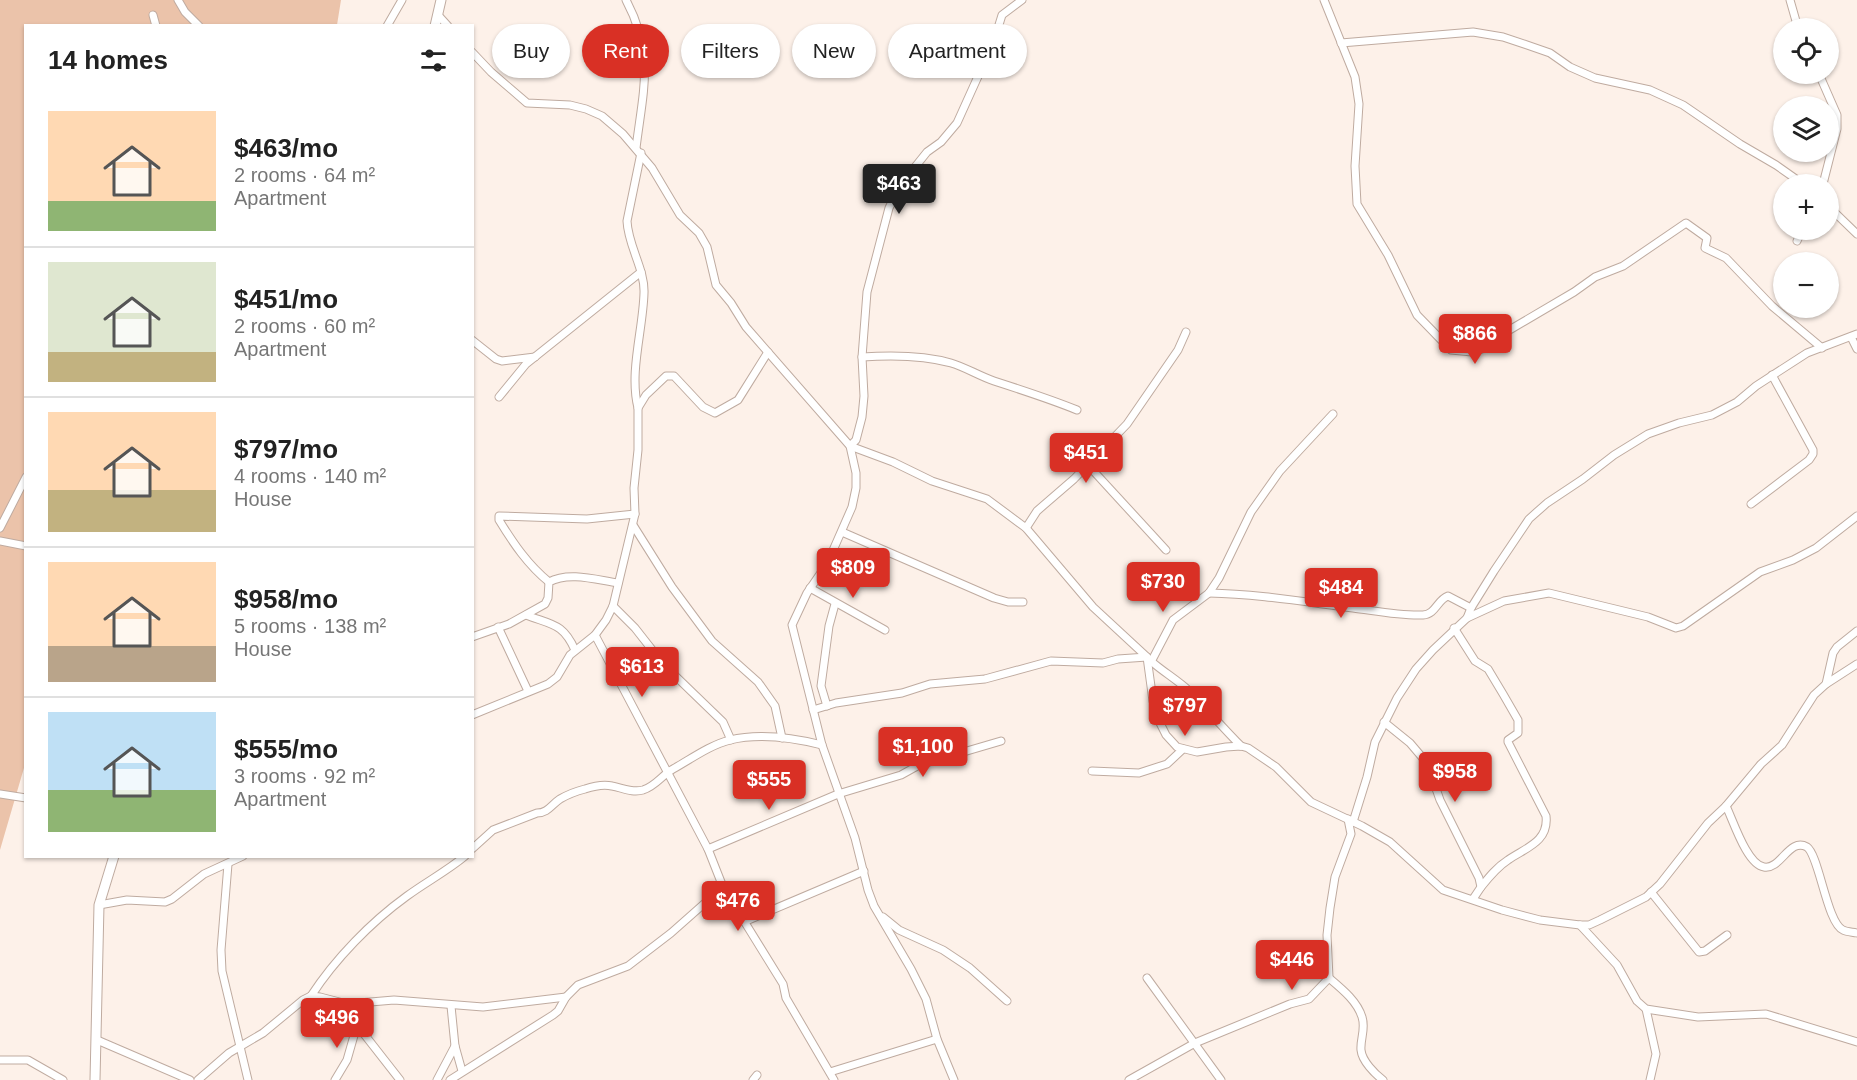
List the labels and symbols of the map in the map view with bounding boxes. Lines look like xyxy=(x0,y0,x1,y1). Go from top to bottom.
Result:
pin: $463 xyxy=(863,164,935,215)
pin: $866 xyxy=(1439,314,1511,365)
pin: $451 xyxy=(1050,433,1122,484)
pin: $809 xyxy=(817,548,889,599)
pin: $730 xyxy=(1127,562,1199,613)
pin: $484 xyxy=(1305,568,1377,619)
pin: $613 xyxy=(606,647,678,698)
pin: $797 xyxy=(1149,686,1221,737)
pin: $1,100 xyxy=(874,727,972,778)
pin: $958 xyxy=(1419,752,1491,803)
pin: $555 xyxy=(733,760,805,811)
pin: $476 xyxy=(702,881,774,932)
pin: $446 xyxy=(1256,940,1328,991)
pin: $496 xyxy=(301,998,373,1049)

